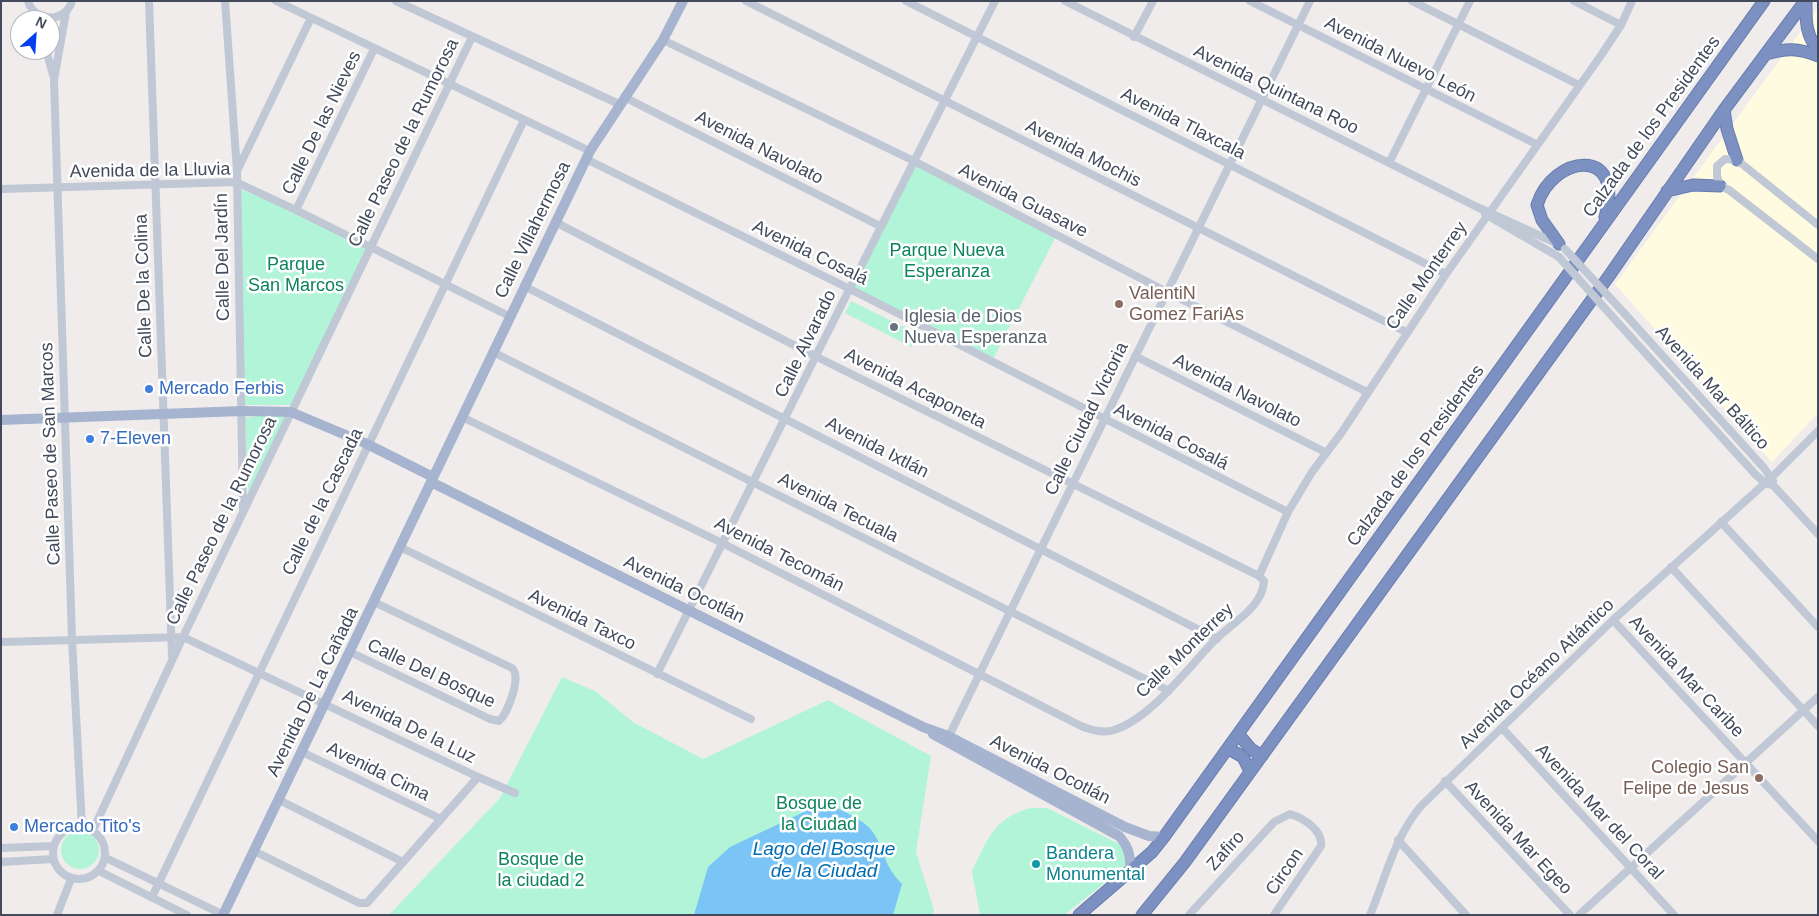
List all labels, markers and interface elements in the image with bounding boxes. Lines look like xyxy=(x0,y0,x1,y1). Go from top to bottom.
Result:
north arrow xyxy=(10,10,60,60)
text: N xyxy=(33,13,49,32)
street label: Avenida Nuevo León xyxy=(1321,13,1479,107)
street label: Calzada de los Presidentes xyxy=(1579,32,1725,222)
street label: Calle Paseo de la Rumorosa xyxy=(344,35,464,251)
street label: Avenida Quintana Roo xyxy=(1190,41,1362,139)
street label: Calle De las Nieves xyxy=(278,48,366,198)
street label: Avenida Tlaxcala xyxy=(1117,83,1249,165)
street label: Avenida Navolato xyxy=(691,106,827,190)
street label: Avenida Mochis xyxy=(1022,116,1144,192)
street label: Calle Villahermosa xyxy=(490,158,576,302)
street label: Avenida de la Lluvia xyxy=(69,159,231,183)
street label: Avenida Guasave xyxy=(955,159,1091,243)
street label: Calle Del Jardín xyxy=(211,193,235,321)
street label: Calle De la Colina xyxy=(131,214,157,358)
street label: Avenida Cosalá xyxy=(749,216,871,290)
street label: Calle Monterrey xyxy=(1382,218,1472,334)
park label: Parque Nueva Esperanza xyxy=(889,240,1005,282)
park label: Parque San Marcos xyxy=(248,254,344,296)
place label: ValentiN Gomez FariAs xyxy=(1129,283,1244,326)
street label: Calle Alvarado xyxy=(771,287,841,401)
marker: ValentiN Gomez FariAs xyxy=(1113,298,1125,310)
place label: Iglesia de Dios Nueva Esperanza xyxy=(904,306,1047,348)
marker: Iglesia de Dios Nueva Esperanza xyxy=(888,321,900,333)
street label: Avenida Mar Báltico xyxy=(1651,321,1773,455)
street label: Calle Ciudad Victoria xyxy=(1041,339,1133,499)
street label: Calle Paseo de San Marcos xyxy=(36,342,66,566)
street label: Avenida Acaponeta xyxy=(841,344,989,434)
street label: Avenida Navolato xyxy=(1169,349,1305,433)
street label: Calzada de los Presidentes xyxy=(1343,361,1489,551)
place label: Mercado Ferbis xyxy=(159,378,284,400)
marker: Mercado Ferbis xyxy=(143,383,155,395)
street label: Avenida Cosalá xyxy=(1110,399,1232,475)
street label: Calle Paseo de la Rumorosa xyxy=(162,413,282,629)
street label: Avenida Ixtlán xyxy=(822,413,932,483)
street label: Calle de la Cascada xyxy=(278,425,368,579)
place label: 7-Eleven xyxy=(100,428,171,450)
marker: 7-Eleven xyxy=(84,433,96,445)
street label: Avenida Tecuala xyxy=(774,468,902,548)
street label: Avenida Tecomán xyxy=(710,513,848,597)
street label: Avenida Ocotlán xyxy=(620,551,748,629)
street label: Avenida Taxco xyxy=(525,585,639,655)
street label: Avenida Océano Atlántico xyxy=(1455,594,1619,754)
street label: Calle Monterrey xyxy=(1132,599,1238,703)
street label: Avenida De La Cañada xyxy=(263,604,363,780)
street label: Avenida Mar Caribe xyxy=(1624,612,1748,742)
street label: Calle Del Bosque xyxy=(363,635,499,713)
street label: Avenida De la Luz xyxy=(339,685,479,769)
street label: Avenida Ocotlán xyxy=(986,730,1114,810)
street label: Avenida Cima xyxy=(323,738,433,806)
street label: Avenida Mar del Coral xyxy=(1530,740,1668,884)
place label: Colegio San Felipe de Jesus xyxy=(1623,757,1749,800)
marker: Colegio San Felipe de Jesus xyxy=(1753,772,1765,784)
street label: Avenida Mar Egeo xyxy=(1460,777,1576,899)
park label: Bosque de la Ciudad xyxy=(776,793,862,836)
place label: Mercado Tito's xyxy=(24,816,141,838)
marker: Mercado Tito's xyxy=(8,821,20,833)
street label: Zafiro xyxy=(1203,827,1249,875)
water label: Lago del Bosque de la Ciudad xyxy=(753,839,895,883)
place label: Bandera Monumental xyxy=(1046,843,1145,886)
street label: Circon xyxy=(1262,844,1308,900)
park label: Bosque de la ciudad 2 xyxy=(497,849,585,892)
marker: Bandera Monumental xyxy=(1030,858,1042,870)

